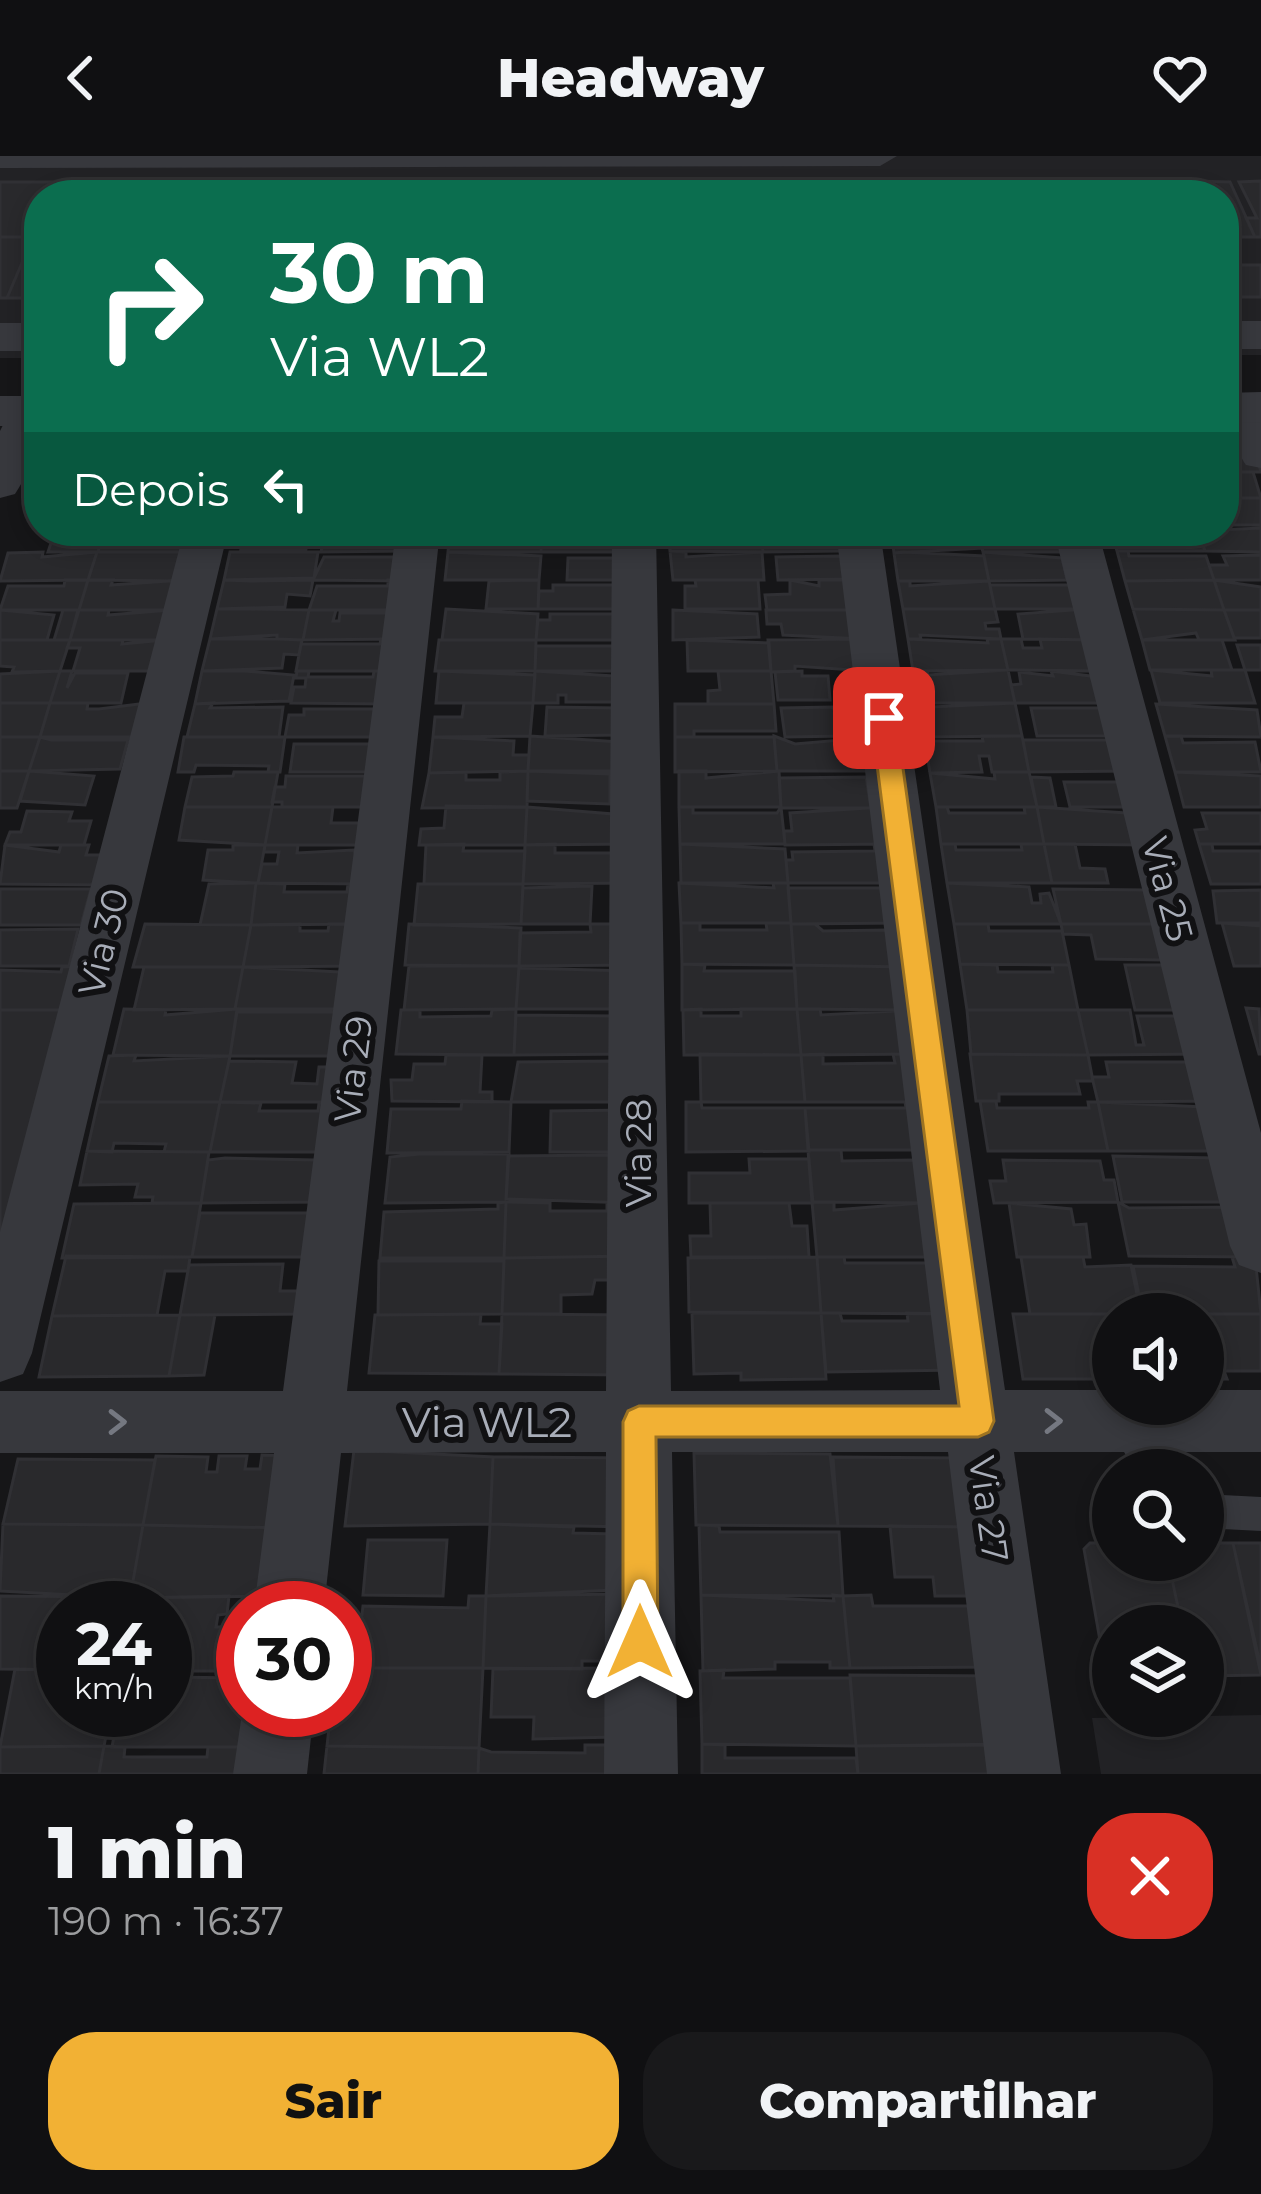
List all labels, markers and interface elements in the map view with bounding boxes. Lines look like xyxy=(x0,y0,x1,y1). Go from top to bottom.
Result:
icon: back xyxy=(48,45,114,111)
text: Headway xyxy=(497,45,764,111)
icon: heart xyxy=(1147,45,1213,111)
text: 30 m xyxy=(270,222,489,324)
icon: right xyxy=(72,228,228,384)
text: Via WL2 xyxy=(270,324,489,390)
icon: left xyxy=(253,456,319,522)
text: Depois xyxy=(72,462,229,517)
pin xyxy=(833,667,935,769)
icon: arrive xyxy=(851,685,917,751)
street label: Via 25 xyxy=(1133,832,1203,946)
street label: Via 30 xyxy=(68,884,138,1000)
street label: Via 29 xyxy=(325,1013,381,1125)
street label: Via 28 xyxy=(616,1099,660,1207)
map controls xyxy=(1092,1293,1224,1737)
button: sound xyxy=(1092,1293,1224,1425)
street label: Via WL2 xyxy=(402,1396,572,1448)
one-way arrow xyxy=(1045,1408,1063,1434)
one-way arrow xyxy=(109,1409,127,1435)
button: search xyxy=(1092,1449,1224,1581)
street label: Via 27 xyxy=(960,1453,1018,1565)
position arrow xyxy=(577,1579,703,1705)
speed limit sign: 30 xyxy=(216,1581,372,1737)
button: layers xyxy=(1092,1605,1224,1737)
text: 24 xyxy=(76,1607,152,1680)
text: km/h xyxy=(74,1670,154,1707)
text: 1 min xyxy=(48,1808,246,1896)
button: close xyxy=(1087,1813,1213,1939)
text: 190 m · 16:37 xyxy=(48,1897,284,1945)
button: Sair xyxy=(48,2032,619,2170)
button: Compartilhar xyxy=(643,2032,1213,2170)

